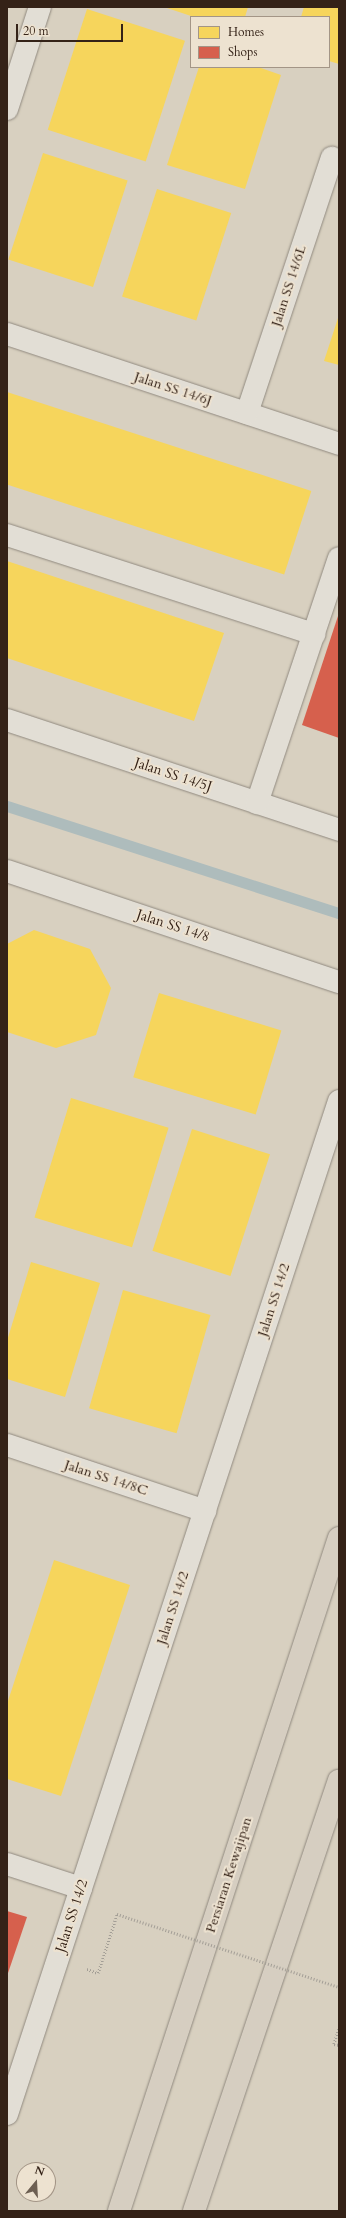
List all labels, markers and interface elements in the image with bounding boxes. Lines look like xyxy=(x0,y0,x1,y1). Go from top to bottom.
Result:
scale bar xyxy=(18,16,125,42)
legend xyxy=(190,16,330,68)
text: 20 m xyxy=(23,23,49,39)
text: Homes xyxy=(228,24,264,40)
text: Shops xyxy=(228,44,257,60)
street label: Jalan SS 14/6L xyxy=(268,243,310,329)
street label: Jalan SS 14/6J xyxy=(132,369,214,409)
street label: Jalan SS 14/5J xyxy=(132,755,214,795)
street label: Jalan SS 14/8 xyxy=(134,906,212,946)
street label: Jalan SS 14/2 xyxy=(254,1261,294,1339)
street label: Jalan SS 14/8C xyxy=(62,1457,150,1499)
street label: Jalan SS 14/2 xyxy=(153,1569,193,1647)
street label: Persiaran Kewajipan xyxy=(202,1815,256,1935)
street label: Jalan SS 14/2 xyxy=(52,1877,92,1955)
north arrow xyxy=(16,2162,56,2202)
text: N xyxy=(33,2162,46,2180)

